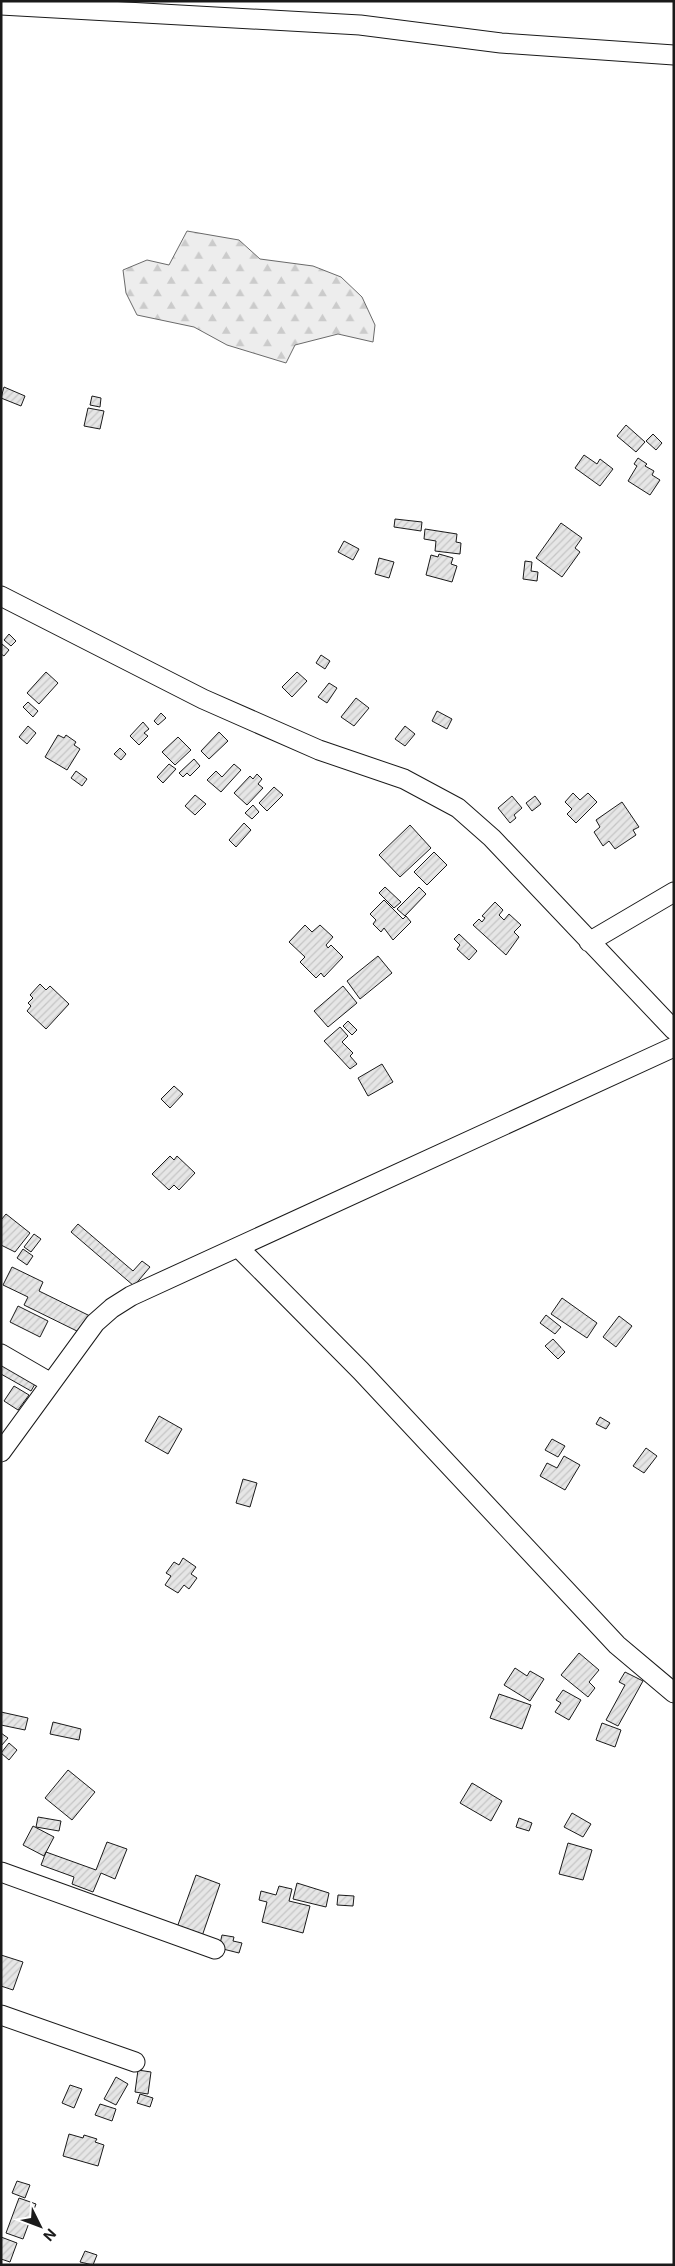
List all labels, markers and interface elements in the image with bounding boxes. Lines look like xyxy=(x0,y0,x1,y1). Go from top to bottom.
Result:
north arrow xyxy=(15,2201,65,2251)
text: N xyxy=(40,2225,60,2245)

